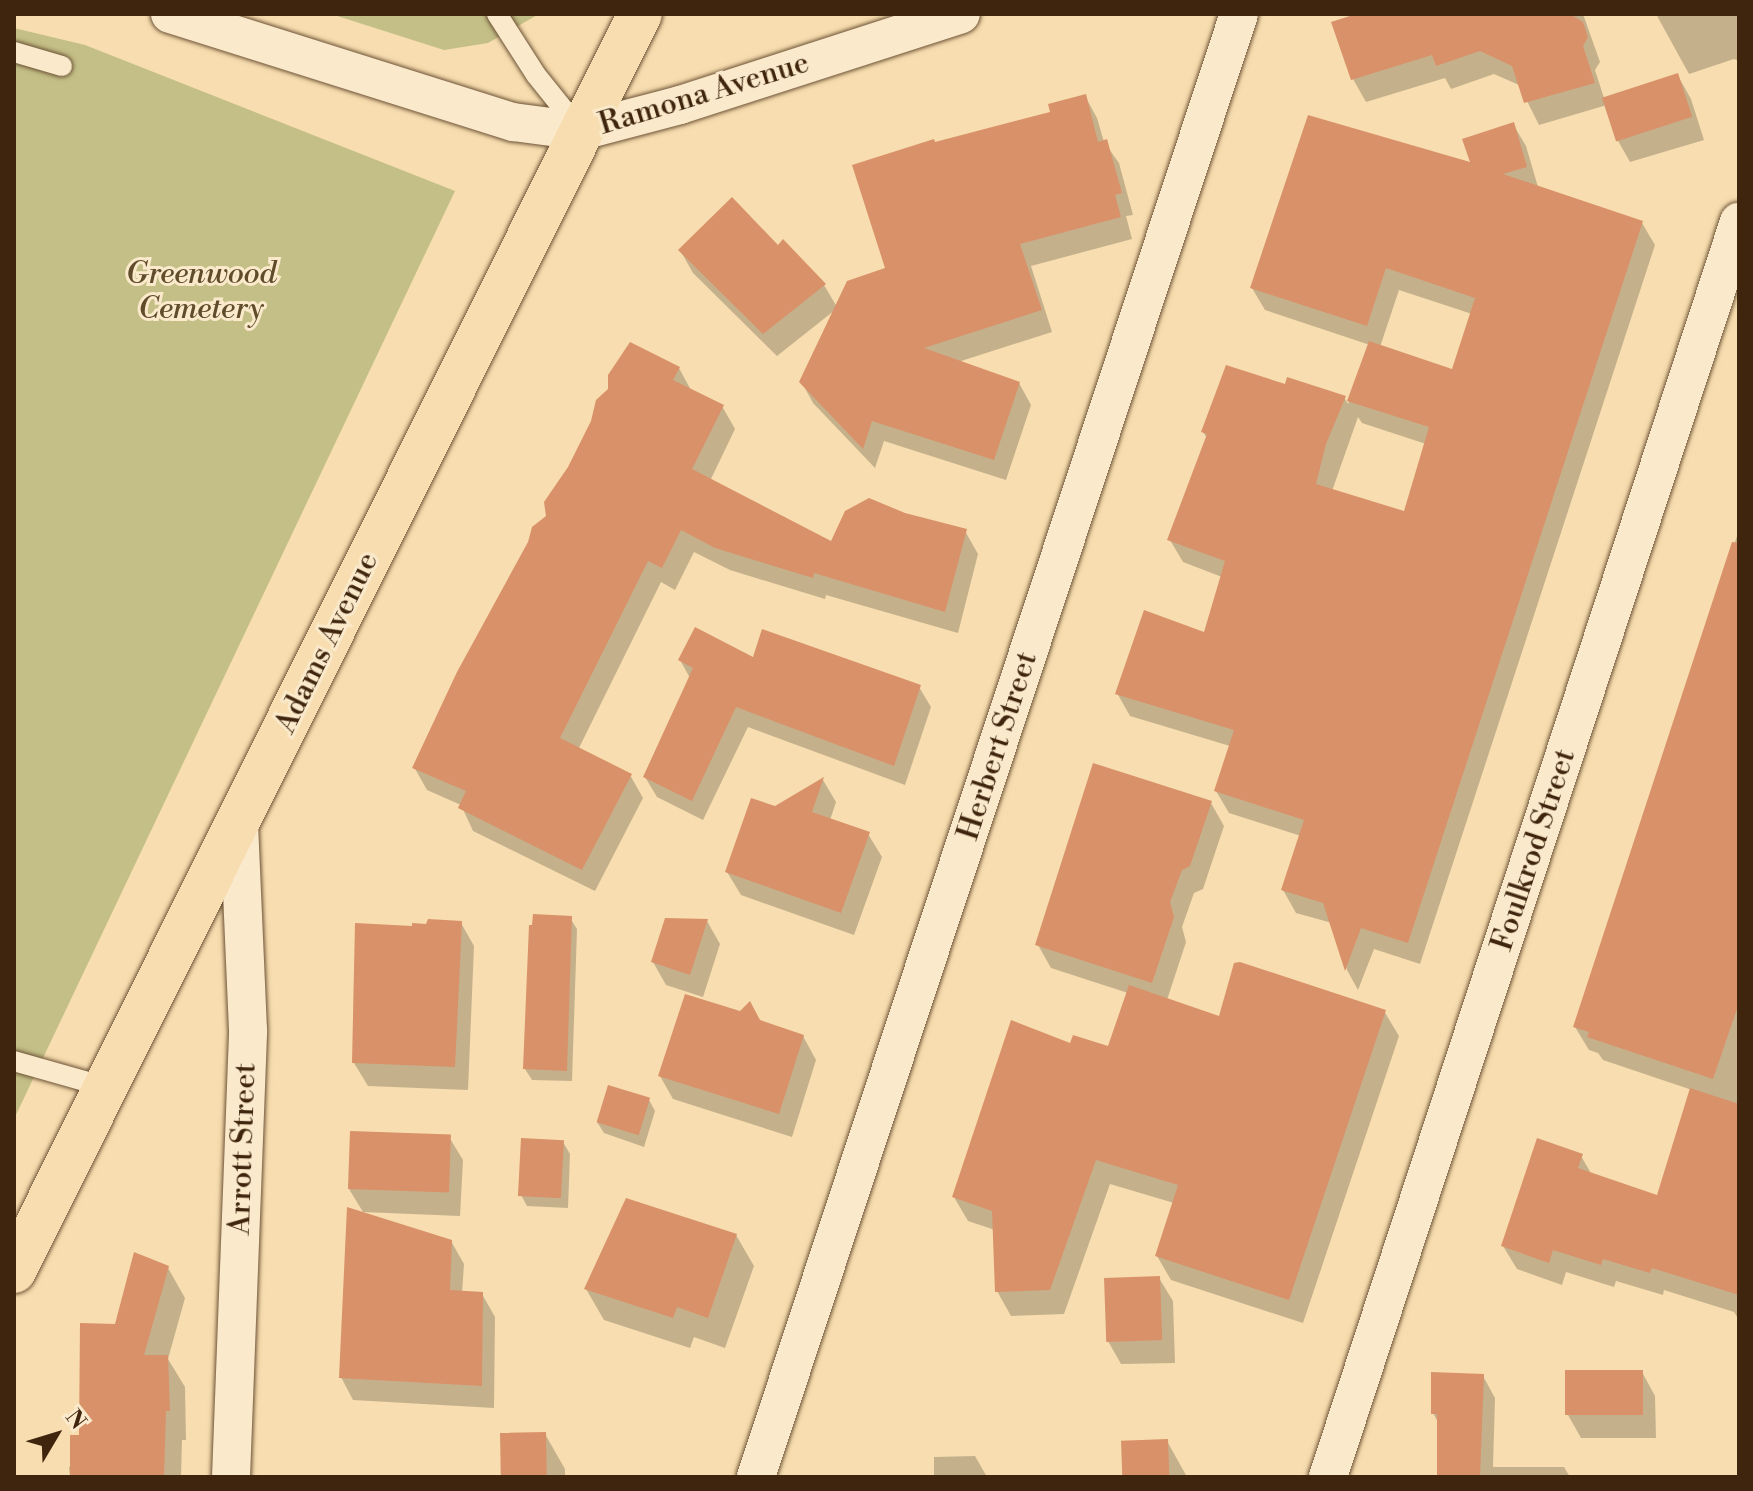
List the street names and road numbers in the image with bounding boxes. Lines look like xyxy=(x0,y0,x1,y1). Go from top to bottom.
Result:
street label: Ramona Avenue xyxy=(595,45,813,143)
street label: Adams Avenue xyxy=(268,547,386,739)
street label: Herbert Street xyxy=(951,647,1045,845)
street label: Foulkrod Street xyxy=(1484,744,1584,956)
street label: Arrott Street xyxy=(222,1062,264,1236)

